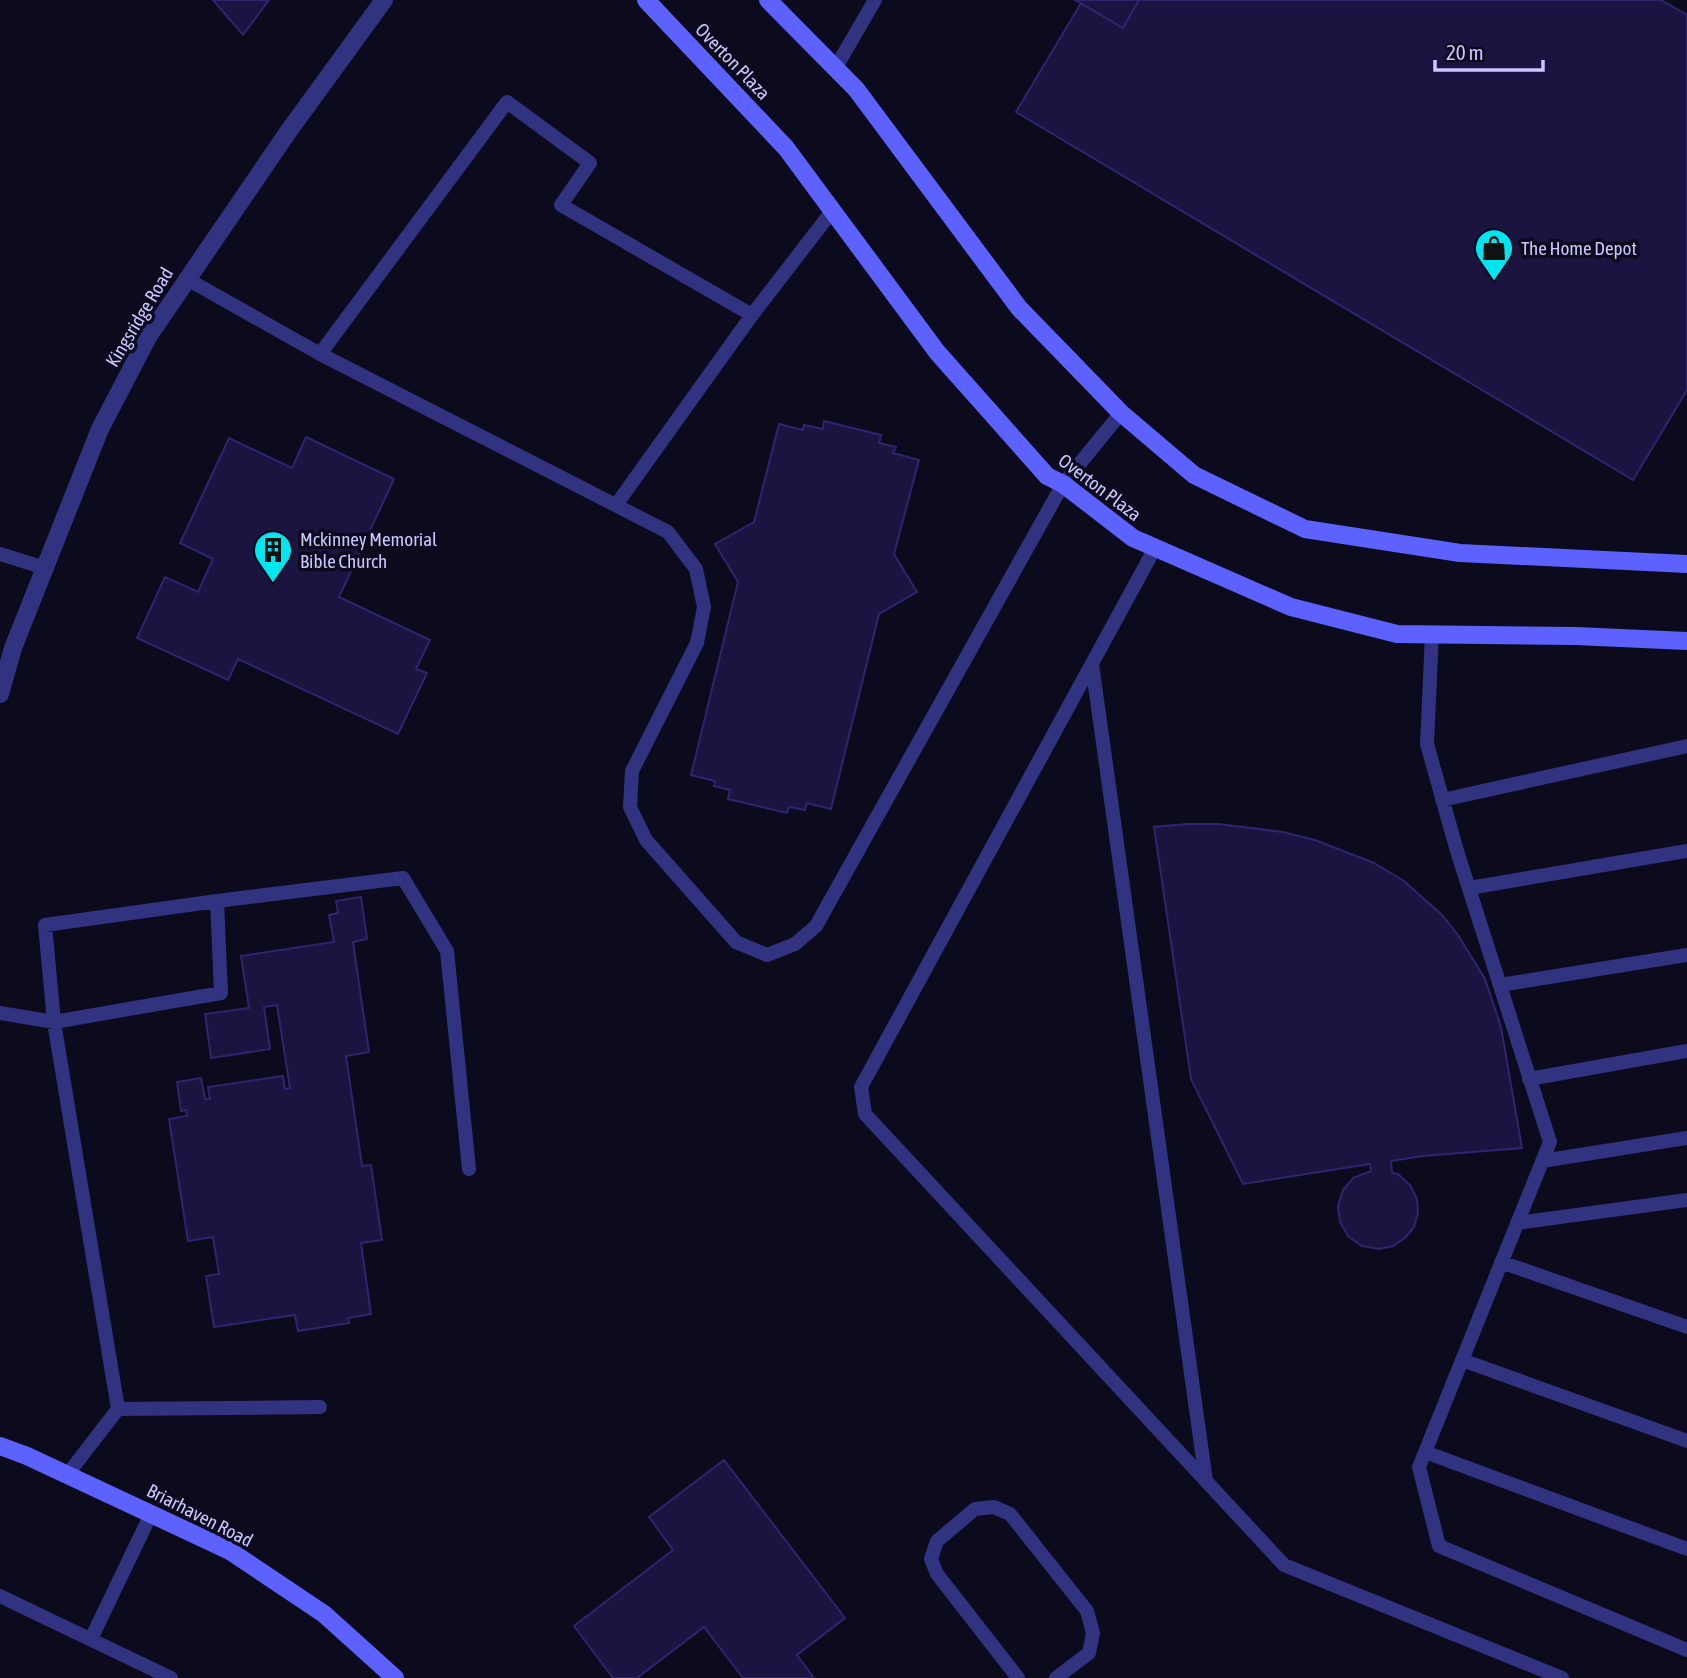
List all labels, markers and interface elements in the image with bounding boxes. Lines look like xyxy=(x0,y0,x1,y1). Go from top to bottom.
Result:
street label: Overton Plaza xyxy=(691,18,775,104)
scale bar xyxy=(1435,28,1544,72)
text: 20 m xyxy=(1446,40,1484,64)
shop icon: The Home Depot xyxy=(1473,227,1515,282)
place label: The Home Depot xyxy=(1521,237,1637,259)
street label: Kingsridge Road xyxy=(101,263,177,371)
street label: Overton Plaza xyxy=(1054,449,1146,525)
place label: Mckinney Memorial Bible Church xyxy=(300,528,437,572)
building icon: Mckinney Memorial Bible Church xyxy=(252,529,294,584)
street label: Briarhaven Road xyxy=(143,1479,257,1551)

